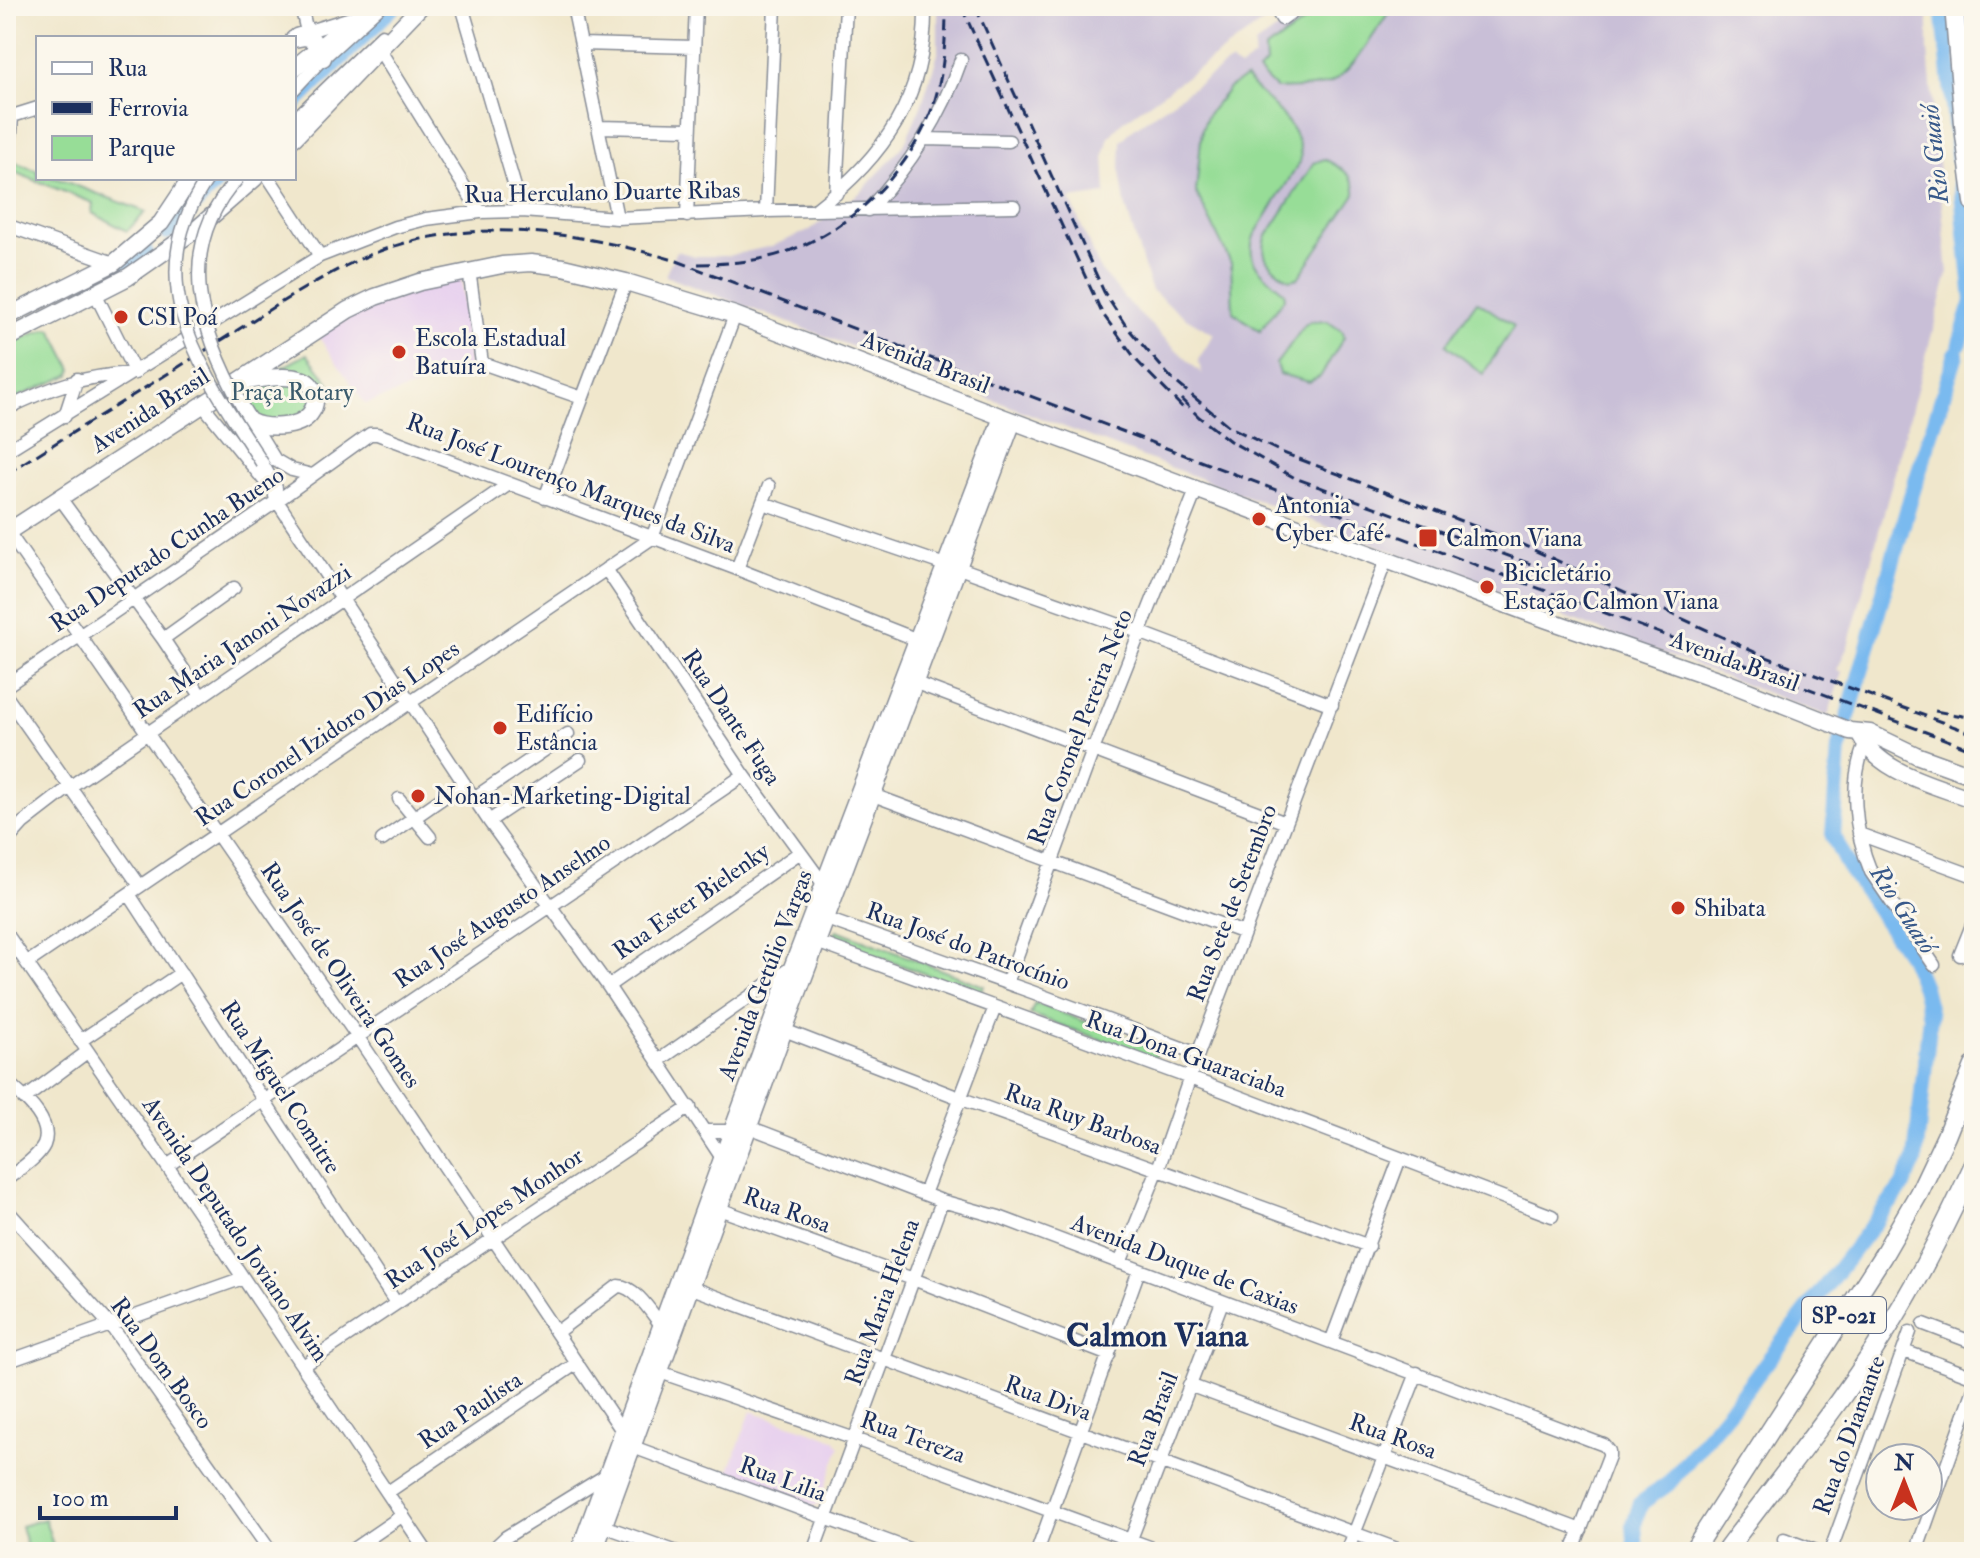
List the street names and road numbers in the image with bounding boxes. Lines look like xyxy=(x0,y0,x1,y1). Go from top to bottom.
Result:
street label: Rua Herculano Duarte Ribas xyxy=(463,175,741,210)
street label: Avenida Brasil xyxy=(856,323,995,401)
street label: Avenida Brasil xyxy=(84,361,215,461)
street label: Rua José Lourenço Marques da Silva xyxy=(402,406,741,561)
street label: Rua Deputado Cunha Bueno xyxy=(44,459,290,639)
street label: Rua Maria Janoni Novazzi xyxy=(127,557,357,726)
street label: Rua Coronel Pereira Neto xyxy=(1021,605,1140,850)
street label: Avenida Brasil xyxy=(1665,623,1804,699)
street label: Rua Coronel Izidoro Dias Lopes xyxy=(189,633,465,834)
street label: Rua Dante Fuga xyxy=(675,643,789,792)
street label: Rua Sete de Setembro xyxy=(1181,800,1284,1006)
street label: Rua José Augusto Anselmo xyxy=(388,827,617,996)
street label: Rua Ester Bielenky xyxy=(607,836,776,967)
street label: Rua José de Oliveira Gomes xyxy=(253,856,428,1094)
street label: Avenida Getúlio Vargas xyxy=(711,865,820,1086)
street label: Rua José do Patrocínio xyxy=(862,895,1074,998)
street label: Rua Miguel Comitre xyxy=(213,995,348,1180)
street label: Rua Dona Guaraciaba xyxy=(1081,1004,1292,1106)
street label: Rua Ruy Barbosa xyxy=(1000,1077,1167,1163)
street label: Avenida Deputado Joviano Alvim xyxy=(135,1090,336,1368)
street label: Rua José Lopes Monhor xyxy=(379,1140,589,1296)
street label: Rua Rosa xyxy=(739,1180,836,1241)
street label: Avenida Duque de Caxias xyxy=(1066,1206,1303,1322)
street label: Rua Maria Helena xyxy=(838,1213,927,1390)
street label: Rua Dom Bosco xyxy=(103,1291,220,1435)
road number: SP-021 xyxy=(1802,1297,1886,1333)
street label: Rua do Diamante xyxy=(1806,1351,1893,1519)
street label: Rua Paulista xyxy=(413,1364,529,1456)
street label: Rua Brasil xyxy=(1121,1367,1186,1471)
street label: Rua Diva xyxy=(1000,1368,1097,1429)
street label: Rua Tereza xyxy=(856,1404,971,1471)
street label: Rua Rosa xyxy=(1345,1406,1442,1467)
street label: Rua Lilia xyxy=(735,1449,832,1510)

